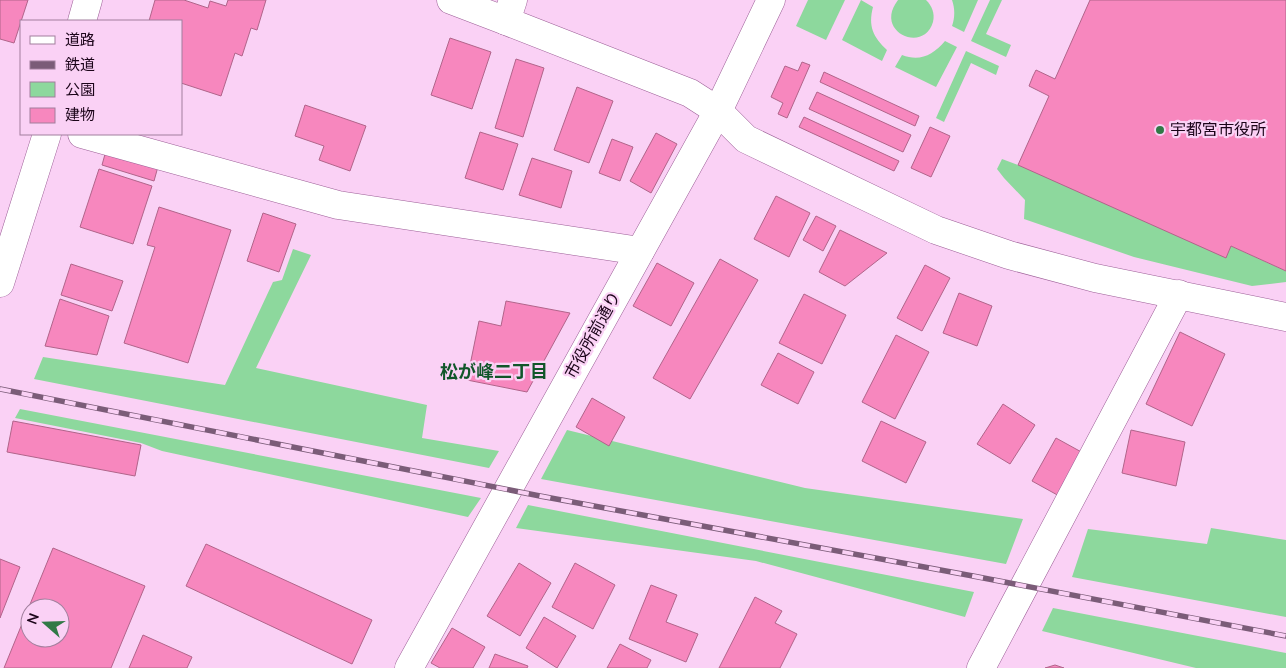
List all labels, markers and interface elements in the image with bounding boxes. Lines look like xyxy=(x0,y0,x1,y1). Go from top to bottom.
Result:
legend xyxy=(20,20,182,135)
text: 道路 xyxy=(65,30,95,50)
text: 鉄道 xyxy=(65,55,95,75)
text: 公園 xyxy=(65,80,95,100)
text: 建物 xyxy=(65,105,95,125)
place label: 宇都宮市役所 xyxy=(1170,119,1266,141)
marker: 宇都宮市役所 xyxy=(1154,124,1166,136)
street label: 市役所前通り xyxy=(560,288,626,382)
district label: 松が峰二丁目 xyxy=(440,360,548,384)
north arrow xyxy=(20,598,70,648)
text: N xyxy=(23,611,44,627)

